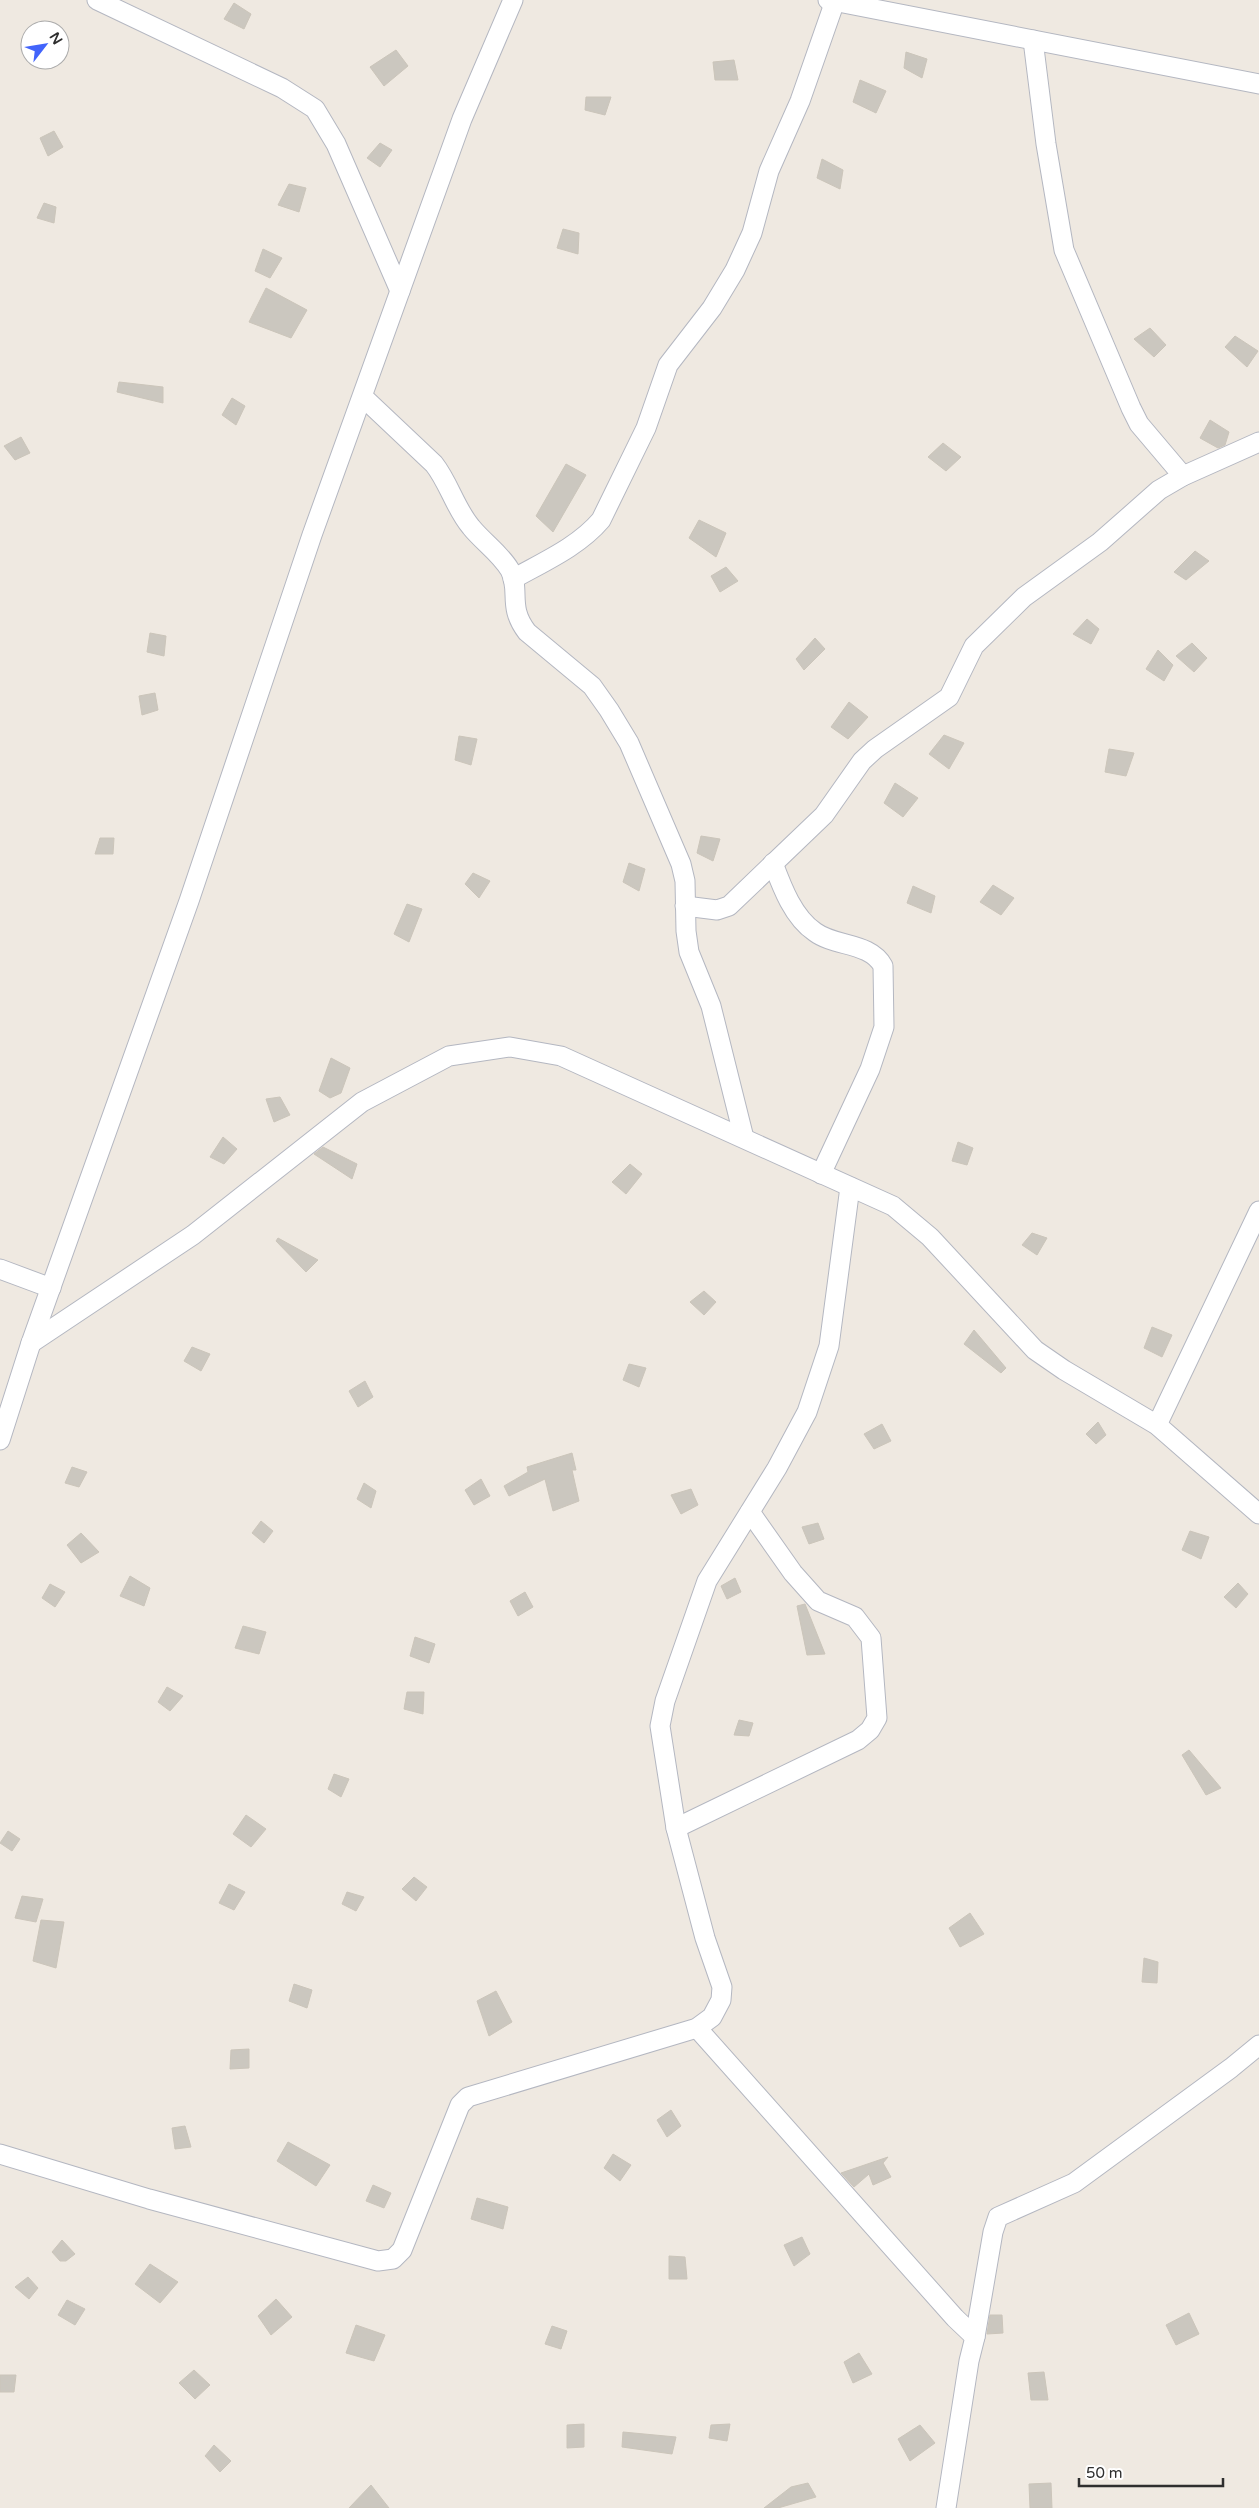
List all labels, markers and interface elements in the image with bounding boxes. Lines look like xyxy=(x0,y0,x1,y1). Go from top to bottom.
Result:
north arrow xyxy=(20,20,70,70)
text: N xyxy=(46,29,66,48)
scale bar xyxy=(1079,2456,1223,2488)
text: 50 m xyxy=(1086,2464,1123,2482)

